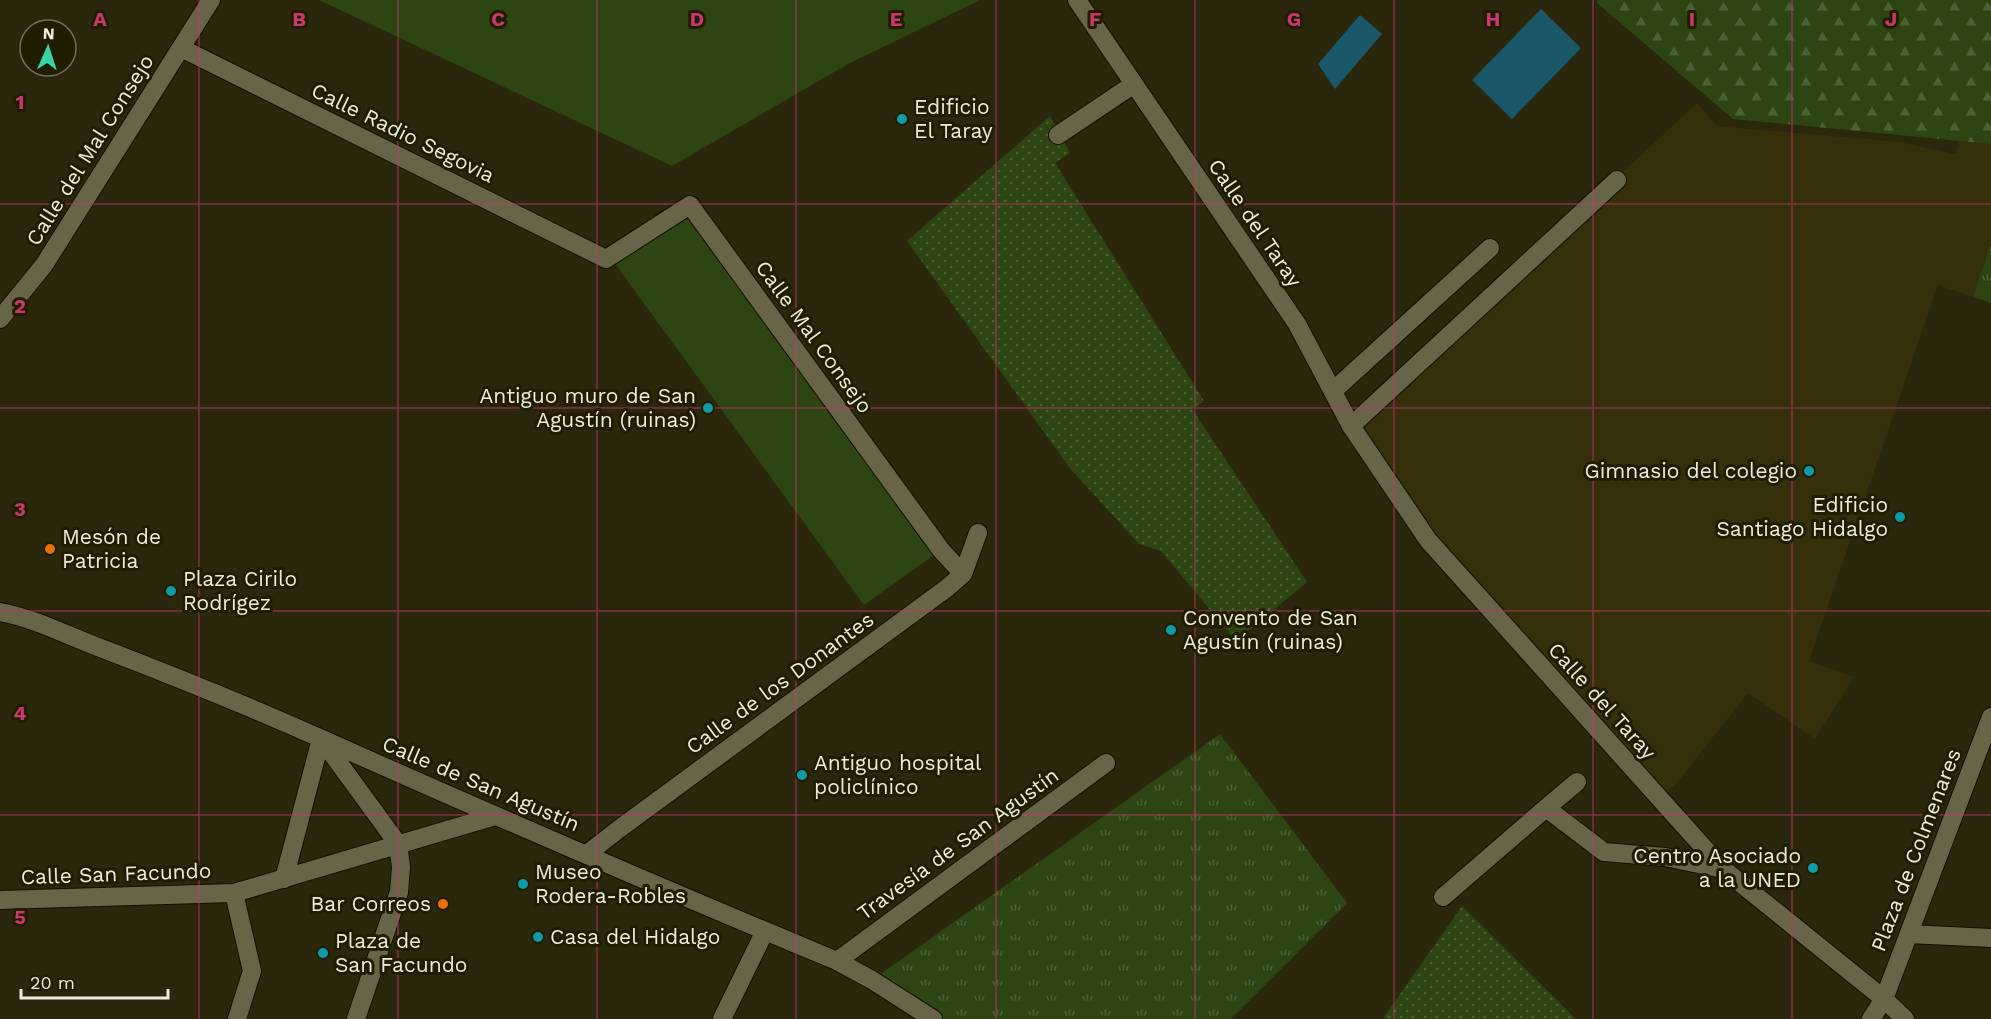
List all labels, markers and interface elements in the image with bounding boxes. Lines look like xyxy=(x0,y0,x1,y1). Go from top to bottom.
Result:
text: A xyxy=(93,7,107,31)
text: B xyxy=(292,7,306,31)
text: C xyxy=(491,7,505,31)
text: D xyxy=(690,7,704,31)
text: E xyxy=(890,7,902,31)
text: F xyxy=(1089,7,1101,31)
text: G xyxy=(1287,7,1301,31)
text: H xyxy=(1486,7,1500,31)
text: I xyxy=(1689,7,1695,31)
text: J xyxy=(1885,7,1897,31)
north arrow xyxy=(18,18,78,78)
text: N xyxy=(42,24,55,43)
street label: Calle del Mal Consejo xyxy=(21,50,159,250)
street label: Calle Radio Segovia xyxy=(308,77,499,188)
text: 1 xyxy=(16,90,24,114)
place label: Edificio El Taray xyxy=(914,94,993,143)
marker: Edificio El Taray xyxy=(895,112,909,126)
street label: Calle del Taray xyxy=(1203,154,1307,292)
street label: Calle Mal Consejo xyxy=(751,256,878,418)
text: 2 xyxy=(14,294,26,318)
place label: Antiguo muro de San Agustín (ruinas) xyxy=(479,383,696,432)
marker: Antiguo muro de San Agustín (ruinas) xyxy=(701,401,715,415)
place label: Gimnasio del colegio xyxy=(1585,458,1797,483)
marker: Gimnasio del colegio xyxy=(1802,464,1816,478)
place label: Edificio Santiago Hidalgo xyxy=(1717,492,1888,541)
text: 3 xyxy=(14,497,26,521)
marker: Edificio Santiago Hidalgo xyxy=(1893,510,1907,524)
place label: Mesón de Patricia xyxy=(62,524,161,573)
marker: Mesón de Patricia xyxy=(43,542,57,556)
place label: Plaza Cirilo Rodrígez xyxy=(183,566,297,615)
marker: Plaza Cirilo Rodrígez xyxy=(164,584,178,598)
place label: Convento de San Agustín (ruinas) xyxy=(1183,605,1358,654)
street label: Calle de los Donantes xyxy=(681,606,878,759)
marker: Convento de San Agustín (ruinas) xyxy=(1164,623,1178,637)
street label: Calle del Taray xyxy=(1543,637,1662,764)
text: 4 xyxy=(14,701,27,725)
street label: Calle de San Agustín xyxy=(379,731,584,836)
street label: Plaza de Colmenares xyxy=(1865,745,1966,955)
place label: Antiguo hospital policlínico xyxy=(814,750,982,799)
street label: Travesía de San Agustín xyxy=(852,762,1063,925)
marker: Antiguo hospital policlínico xyxy=(795,768,809,782)
place label: Centro Asociado a la UNED xyxy=(1633,843,1801,892)
street label: Calle San Facundo xyxy=(20,858,212,889)
place label: Museo Rodera-Robles xyxy=(535,859,686,908)
marker: Centro Asociado a la UNED xyxy=(1806,861,1820,875)
marker: Museo Rodera-Robles xyxy=(516,877,530,891)
place label: Bar Correos xyxy=(311,891,431,916)
marker: Bar Correos xyxy=(436,897,450,911)
text: 5 xyxy=(14,905,26,929)
place label: Casa del Hidalgo xyxy=(550,924,720,949)
place label: Plaza de San Facundo xyxy=(335,928,467,977)
marker: Casa del Hidalgo xyxy=(531,930,545,944)
marker: Plaza de San Facundo xyxy=(316,946,330,960)
scale bar xyxy=(21,962,168,1000)
text: 20 m xyxy=(30,972,75,993)

